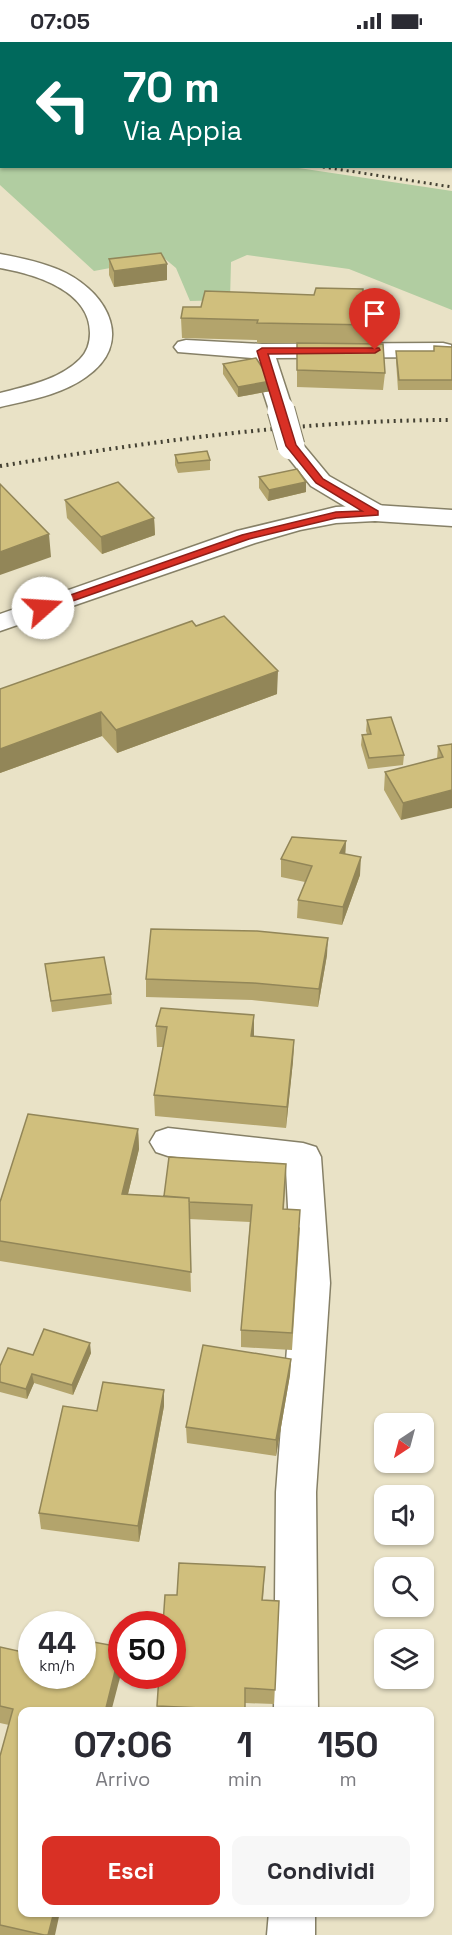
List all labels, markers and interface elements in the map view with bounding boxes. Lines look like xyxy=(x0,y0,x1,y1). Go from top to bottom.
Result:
text: 07:05 xyxy=(30,7,90,35)
text: 70 m xyxy=(123,61,220,114)
icon: left xyxy=(24,66,102,144)
text: Via Appia xyxy=(123,113,242,148)
pin xyxy=(349,288,400,350)
icon: arrive xyxy=(358,297,391,330)
position arrow xyxy=(11,576,75,640)
north arrow xyxy=(374,1413,434,1473)
map controls xyxy=(374,1413,434,1689)
button: sound xyxy=(374,1485,434,1545)
button: search xyxy=(374,1557,434,1617)
speed limit sign: 50 xyxy=(108,1611,186,1689)
text: 44 xyxy=(38,1623,76,1662)
button: layers xyxy=(374,1629,434,1689)
text: km/h xyxy=(39,1656,75,1675)
text: 07:06 xyxy=(73,1722,172,1768)
text: 1 xyxy=(237,1722,253,1768)
text: 150 xyxy=(317,1722,379,1768)
text: Arrivo xyxy=(95,1766,150,1792)
text: min xyxy=(228,1766,262,1792)
text: m xyxy=(339,1766,357,1792)
button: Esci xyxy=(42,1836,220,1905)
button: Condividi xyxy=(232,1836,410,1905)

